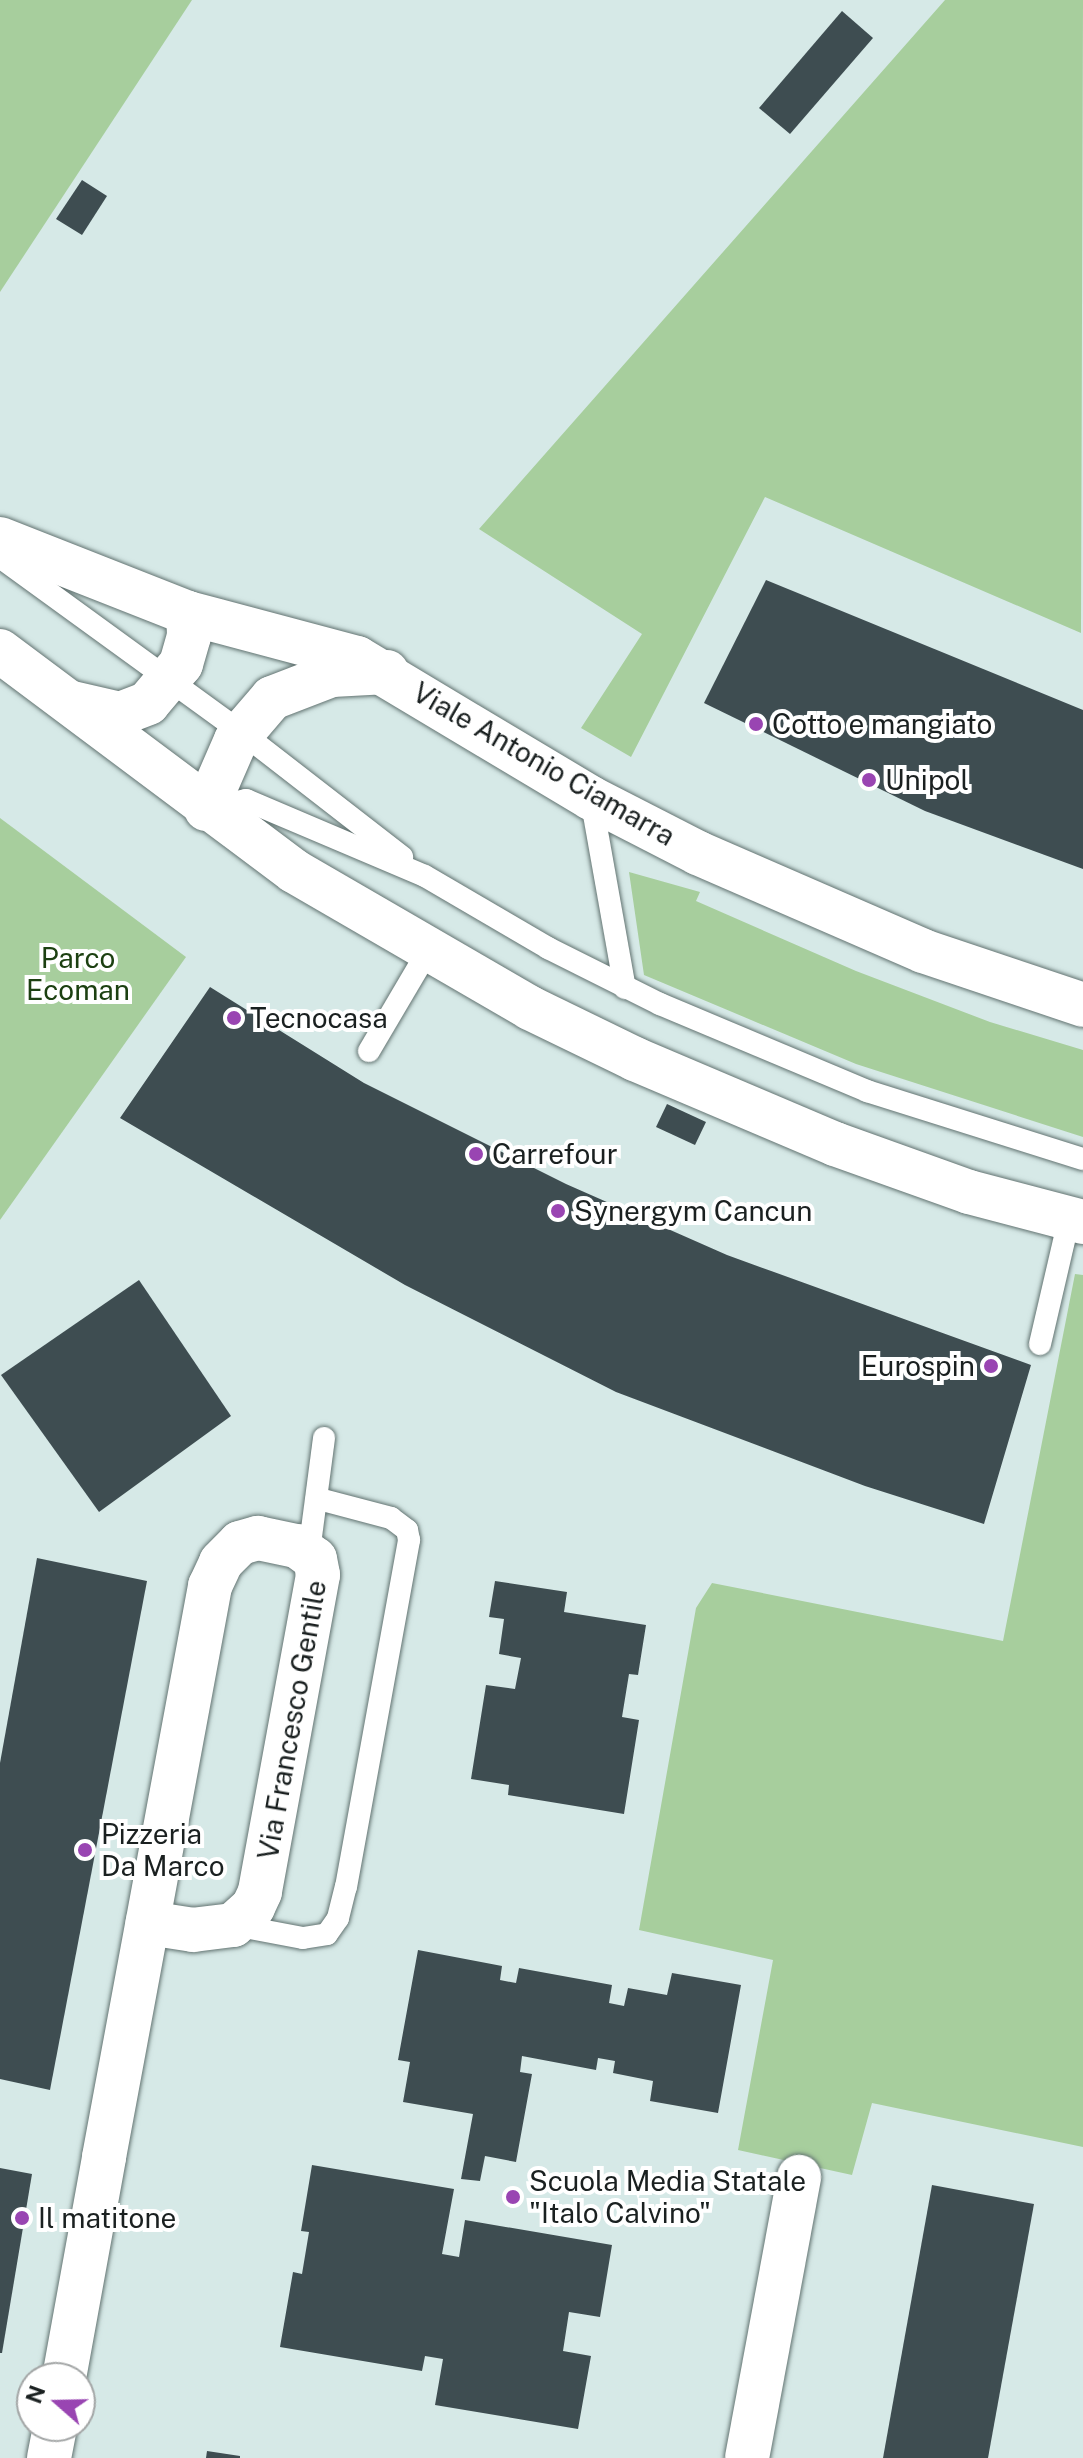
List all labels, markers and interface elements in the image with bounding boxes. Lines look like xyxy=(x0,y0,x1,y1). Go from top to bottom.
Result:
street label: Viale Antonio Ciamarra xyxy=(407,675,681,853)
place label: Cotto e mangiato xyxy=(772,707,993,741)
marker: Cotto e mangiato xyxy=(747,715,765,733)
place label: Unipol xyxy=(885,763,969,797)
marker: Unipol xyxy=(860,771,878,789)
park label: Parco Ecoman xyxy=(26,941,130,1007)
place label: Tecnocasa xyxy=(250,1001,388,1035)
marker: Tecnocasa xyxy=(225,1009,243,1027)
place label: Carrefour xyxy=(492,1137,618,1171)
marker: Carrefour xyxy=(467,1145,485,1163)
place label: Synergym Cancun xyxy=(574,1194,812,1228)
marker: Synergym Cancun xyxy=(549,1202,567,1220)
place label: Eurospin xyxy=(861,1349,975,1383)
marker: Eurospin xyxy=(982,1357,1000,1375)
street label: Via Francesco Gentile xyxy=(251,1578,333,1862)
place label: Pizzeria Da Marco xyxy=(101,1817,225,1883)
marker: Pizzeria Da Marco xyxy=(76,1841,94,1859)
place label: Scuola Media Statale "Italo Calvino" xyxy=(529,2164,806,2230)
marker: Scuola Media Statale "Italo Calvino" xyxy=(504,2188,522,2206)
place label: Il matitone xyxy=(38,2201,176,2235)
marker: Il matitone xyxy=(13,2209,31,2227)
north arrow xyxy=(16,2362,96,2442)
text: N xyxy=(20,2382,50,2407)

